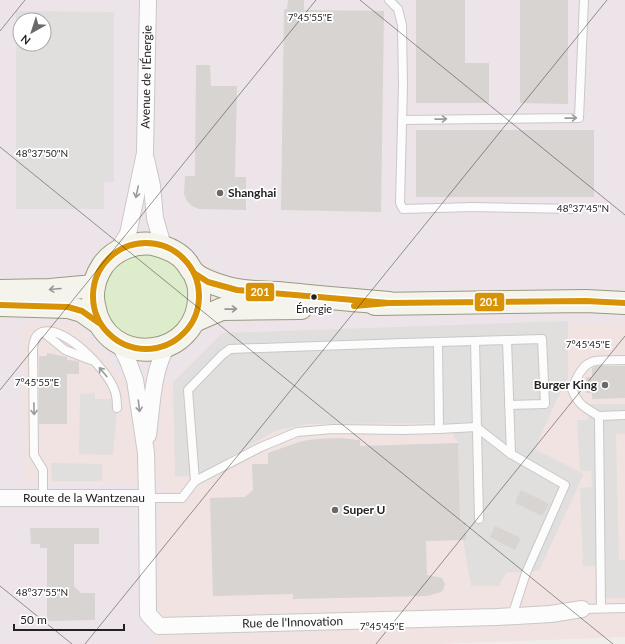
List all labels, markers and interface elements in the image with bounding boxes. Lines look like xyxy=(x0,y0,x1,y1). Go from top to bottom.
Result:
text: 7°45'55"E xyxy=(288,11,333,23)
north arrow xyxy=(12,12,52,52)
street label: Avenue de l'Énergie xyxy=(137,25,155,129)
text: N xyxy=(18,32,33,48)
one-way arrow xyxy=(564,114,577,122)
one-way arrow xyxy=(434,115,447,123)
text: 48°37'50"N xyxy=(16,147,68,159)
one-way arrow xyxy=(132,185,140,198)
place label: Shanghai xyxy=(228,185,276,200)
marker: Shanghai xyxy=(215,188,225,198)
text: 48°37'45"N xyxy=(557,202,609,214)
line badge: 201 xyxy=(245,282,275,302)
text: 201 xyxy=(250,285,270,298)
one-way arrow xyxy=(49,286,62,293)
marker: Énergie xyxy=(309,292,319,302)
line badge: 201 xyxy=(474,292,505,312)
text: 201 xyxy=(479,295,499,308)
place label: Énergie xyxy=(296,302,332,315)
one-way arrow xyxy=(224,305,237,313)
text: 7°45'45"E xyxy=(566,338,611,350)
one-way arrow xyxy=(99,367,108,378)
text: 7°45'55"E xyxy=(15,376,60,388)
place label: Burger King xyxy=(534,377,598,392)
marker: Burger King xyxy=(600,380,610,390)
one-way arrow xyxy=(135,399,142,412)
one-way arrow xyxy=(30,402,38,415)
street label: Route de la Wantzenau xyxy=(23,490,145,505)
place label: Super U xyxy=(343,502,386,517)
marker: Super U xyxy=(330,505,340,515)
text: 48°37'55"N xyxy=(16,586,68,598)
scale bar xyxy=(14,606,124,632)
text: 50 m xyxy=(20,612,47,627)
street label: Rue de l'Innovation xyxy=(242,613,343,631)
text: 7°45'45"E xyxy=(360,620,405,632)

